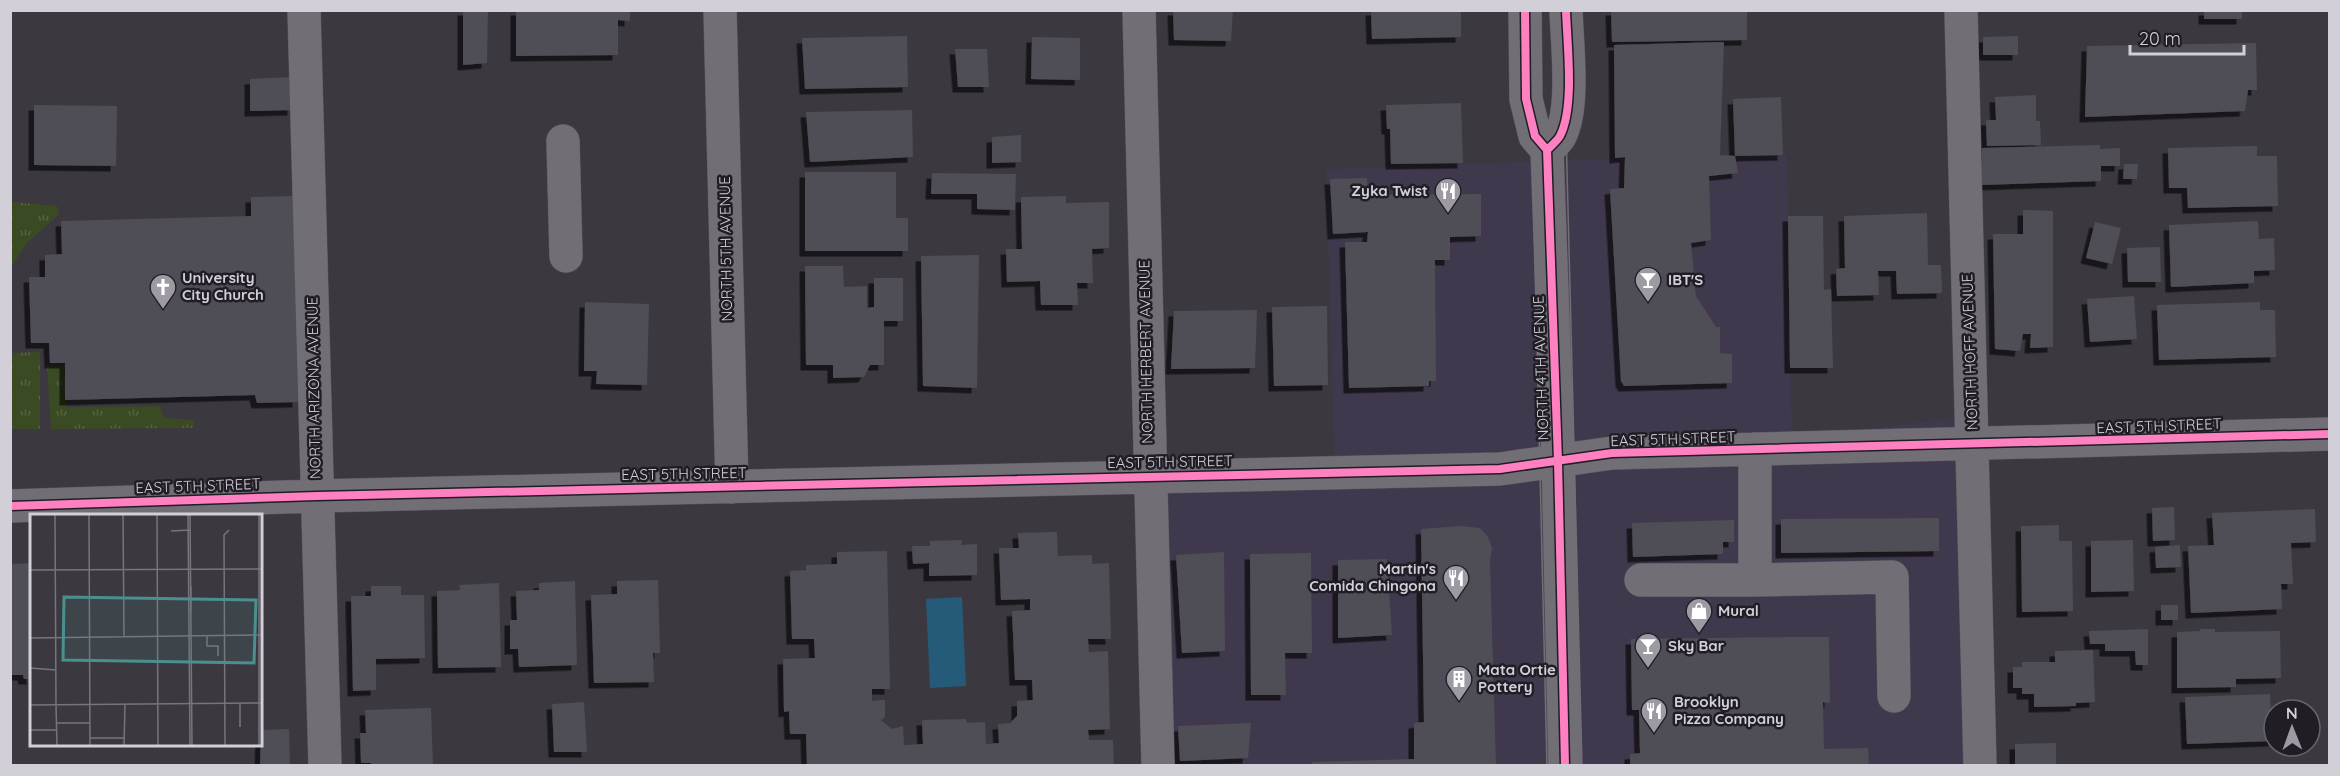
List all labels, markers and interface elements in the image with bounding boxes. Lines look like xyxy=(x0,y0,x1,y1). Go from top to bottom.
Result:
scale bar xyxy=(2130,18,2244,56)
text: 20 m xyxy=(2139,27,2181,50)
street label: NORTH 5TH AVENUE xyxy=(715,176,736,322)
restaurant icon: Zyka Twist xyxy=(1433,176,1463,214)
place label: Zyka Twist xyxy=(1351,181,1428,200)
street label: NORTH HERBERT AVENUE xyxy=(1134,260,1157,444)
bar icon: IBT'S xyxy=(1633,265,1663,303)
place label: University City Church xyxy=(182,268,264,304)
place label: IBT'S xyxy=(1668,270,1703,289)
church icon: University City Church xyxy=(148,272,178,310)
street label: NORTH HOFF AVENUE xyxy=(1957,273,1982,431)
street label: NORTH 4TH AVENUE xyxy=(1528,295,1553,441)
street label: NORTH ARIZONA AVENUE xyxy=(302,297,325,479)
street label: EAST 5TH STREET xyxy=(2096,414,2222,437)
street label: EAST 5TH STREET xyxy=(1610,427,1736,450)
street label: EAST 5TH STREET xyxy=(1107,451,1233,472)
street label: EAST 5TH STREET xyxy=(621,463,747,484)
street label: EAST 5TH STREET xyxy=(135,474,261,497)
inset map xyxy=(30,514,262,746)
place label: Martin's Comida Chingona xyxy=(1309,559,1436,595)
restaurant icon: Martin's Comida Chingona xyxy=(1441,563,1471,601)
shop icon: Mural xyxy=(1684,596,1714,634)
place label: Mural xyxy=(1718,601,1759,620)
bar icon: Sky Bar xyxy=(1633,631,1663,669)
place label: Sky Bar xyxy=(1668,636,1725,655)
place label: Mata Ortie Pottery xyxy=(1478,660,1556,696)
building icon: Mata Ortie Pottery xyxy=(1444,664,1474,702)
place label: Brooklyn Pizza Company xyxy=(1674,692,1784,728)
restaurant icon: Brooklyn Pizza Company xyxy=(1639,696,1669,734)
north arrow xyxy=(2262,698,2322,758)
text: N xyxy=(2286,703,2298,723)

